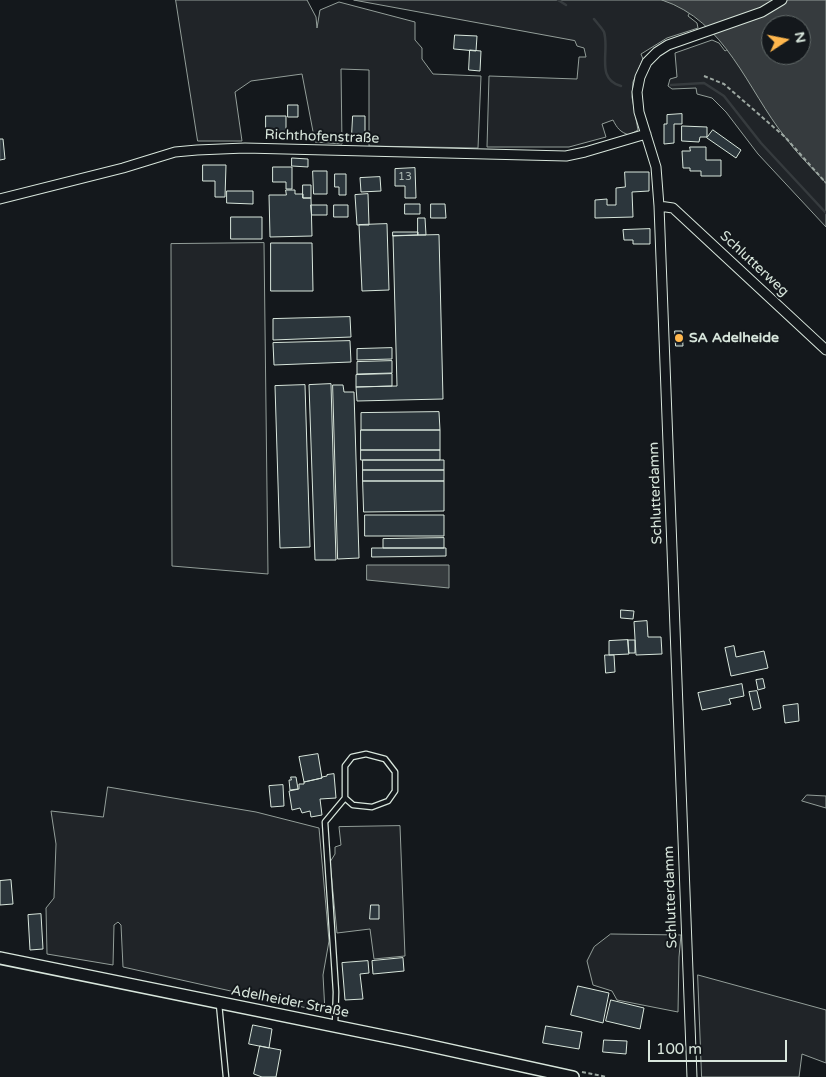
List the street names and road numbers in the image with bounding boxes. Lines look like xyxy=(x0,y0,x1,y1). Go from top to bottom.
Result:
street label: Richthofenstraße xyxy=(264,127,380,147)
street label: Schlutterweg xyxy=(716,228,792,300)
street label: Schlutterdamm xyxy=(646,441,666,545)
street label: Schlutterdamm xyxy=(661,845,681,949)
street label: Adelheider Straße xyxy=(230,982,350,1022)

